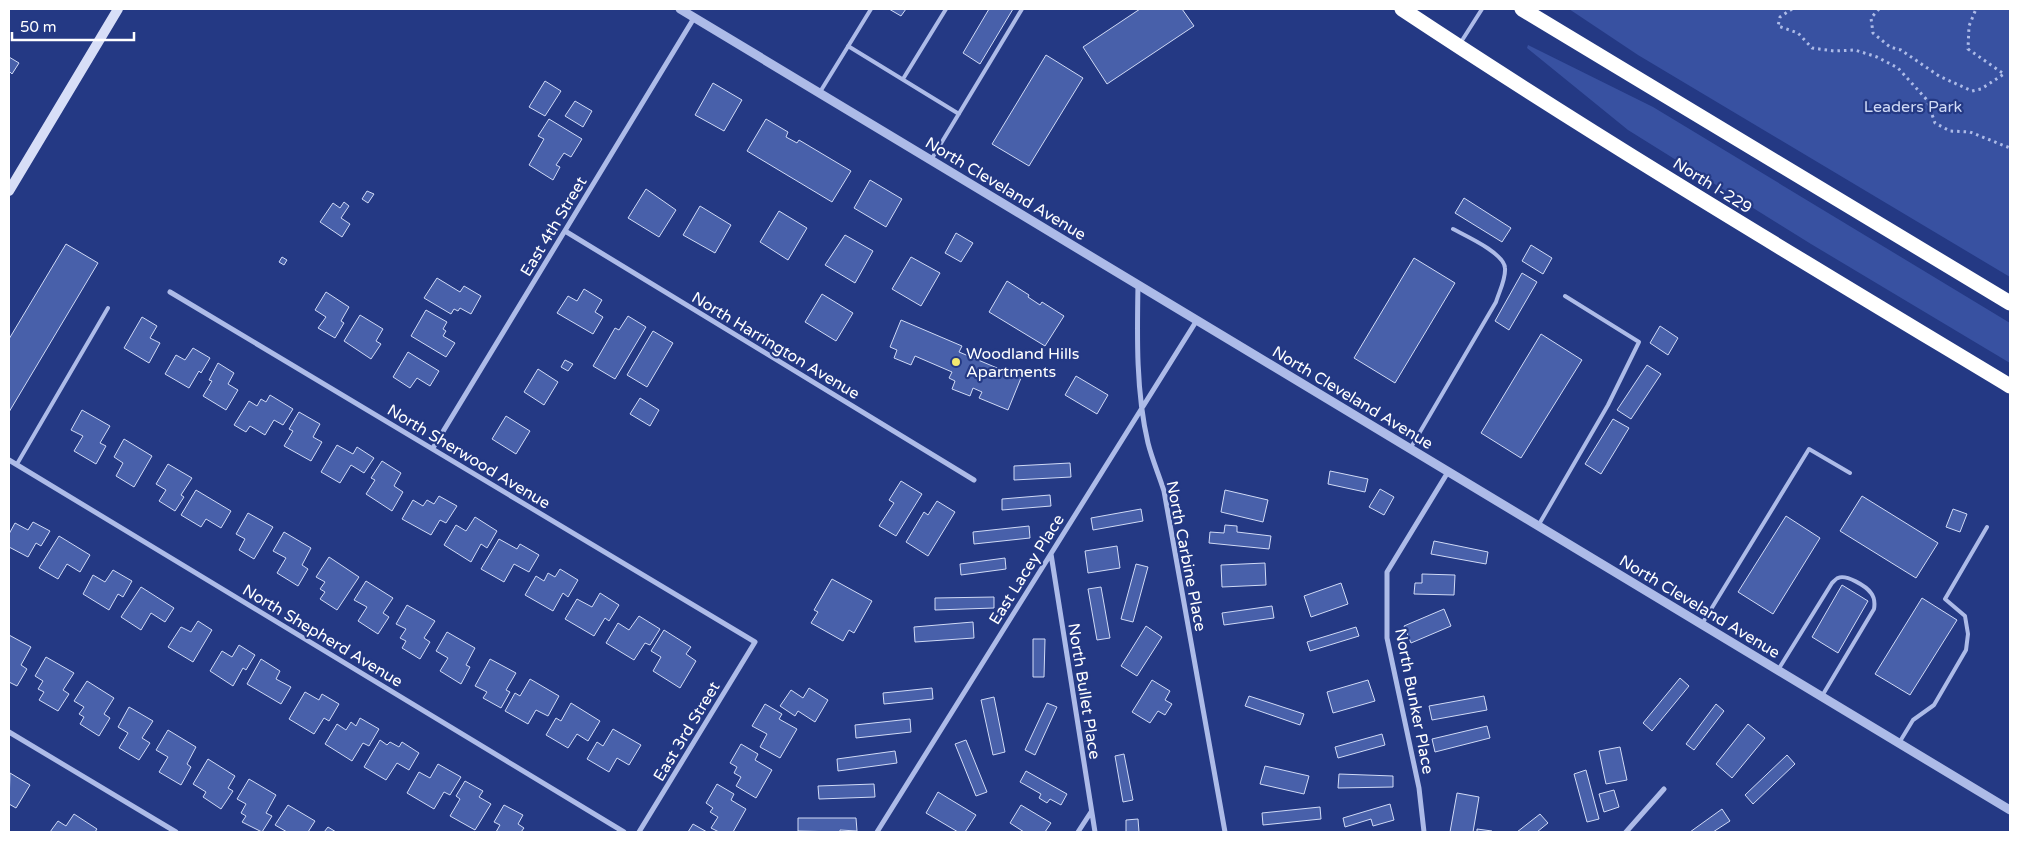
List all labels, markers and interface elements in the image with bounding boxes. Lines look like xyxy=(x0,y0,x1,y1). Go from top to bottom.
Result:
scale bar xyxy=(12,10,135,42)
text: 50 m xyxy=(20,18,57,36)
park label: Leaders Park xyxy=(1864,97,1963,117)
street label: North Cleveland Avenue xyxy=(921,133,1090,245)
street label: North I-229 xyxy=(1669,154,1756,218)
street label: East 4th Street xyxy=(516,173,591,280)
street label: North Harrington Avenue xyxy=(688,288,863,404)
street label: North Cleveland Avenue xyxy=(1268,342,1437,454)
place label: Woodland Hills Apartments xyxy=(966,344,1080,382)
marker: Woodland Hills Apartments xyxy=(950,356,962,368)
street label: North Sherwood Avenue xyxy=(383,400,554,514)
street label: North Carbine Place xyxy=(1162,479,1210,633)
street label: East Lacey Place xyxy=(985,511,1069,628)
street label: North Cleveland Avenue xyxy=(1615,551,1784,663)
street label: North Shepherd Avenue xyxy=(239,580,406,692)
street label: North Bullet Place xyxy=(1063,622,1105,761)
street label: North Bunker Place xyxy=(1390,627,1438,776)
street label: East 3rd Street xyxy=(649,678,725,785)

